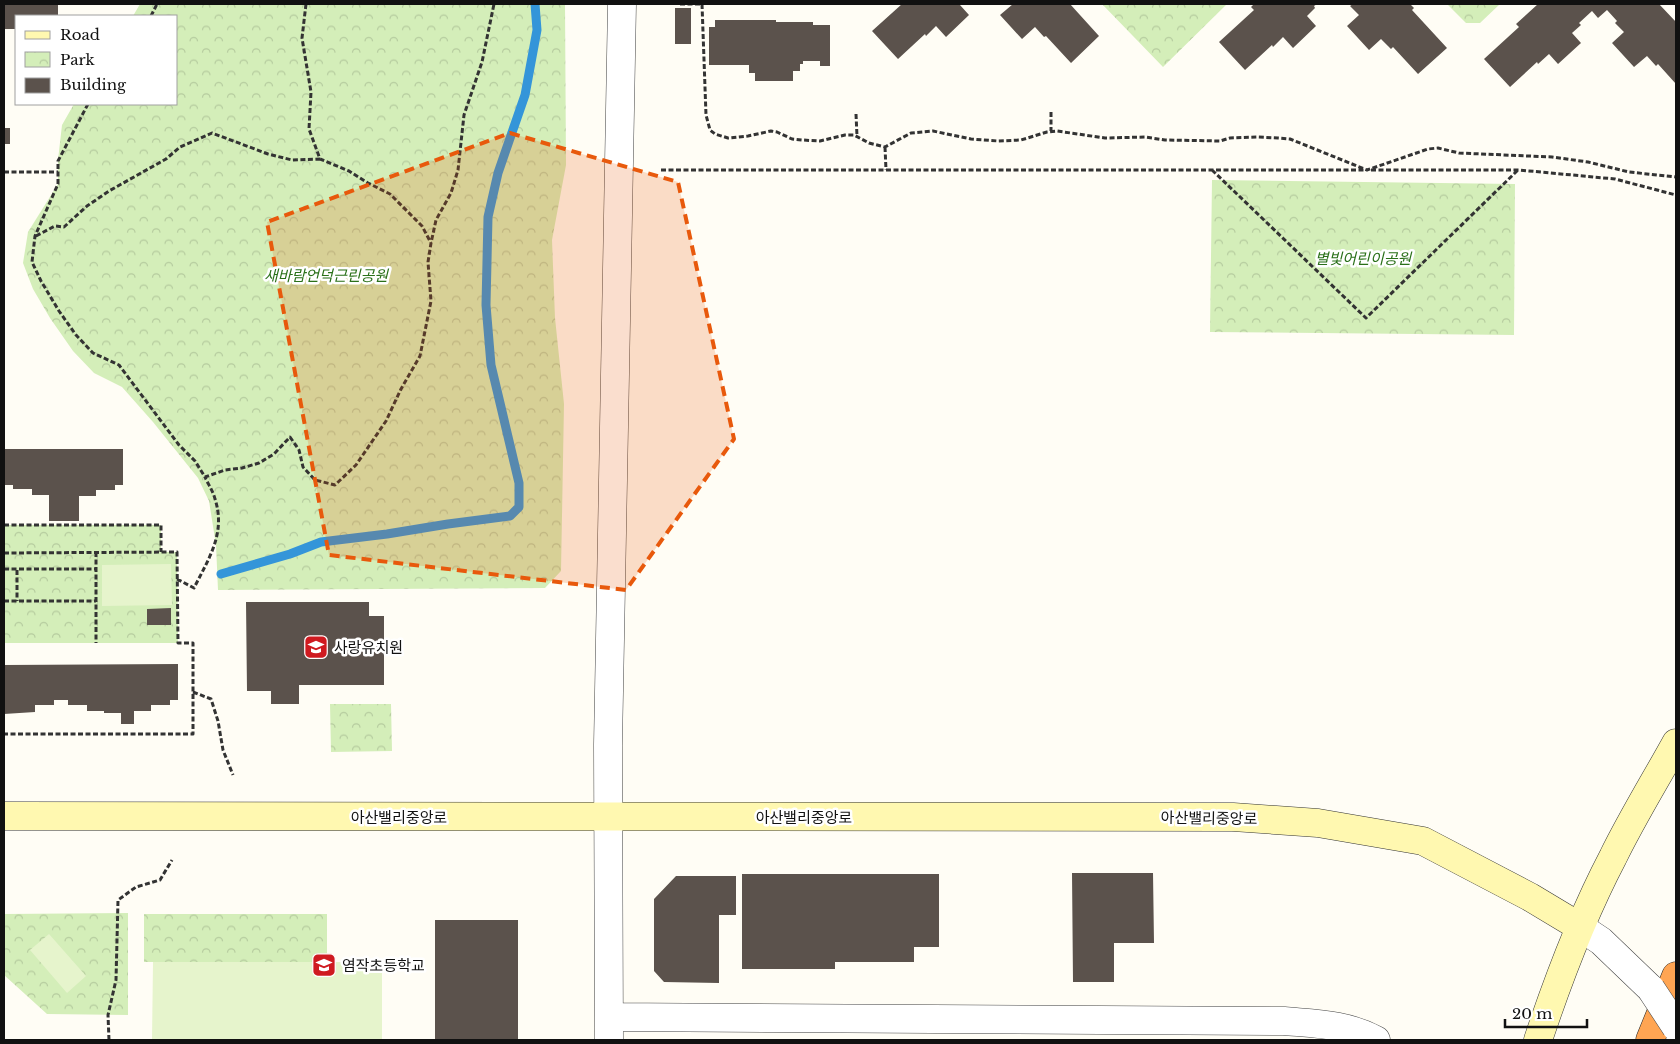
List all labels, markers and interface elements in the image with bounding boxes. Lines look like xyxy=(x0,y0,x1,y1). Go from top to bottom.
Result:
legend xyxy=(15,15,178,105)
text: Road xyxy=(60,25,100,44)
text: Park xyxy=(60,50,96,69)
text: Building xyxy=(60,75,127,94)
park label: 별빛어린이공원 xyxy=(1315,249,1412,268)
park label: 새바람언덕근린공원 xyxy=(264,266,389,285)
school or university icon: 사랑유치원 xyxy=(303,634,329,660)
place label: 사랑유치원 xyxy=(334,638,403,657)
street label: 아산밸리중앙로 xyxy=(351,808,447,827)
street label: 아산밸리중앙로 xyxy=(756,808,852,827)
street label: 아산밸리중앙로 xyxy=(1161,808,1257,828)
school or university icon: 염작초등학교 xyxy=(311,952,337,978)
place label: 염작초등학교 xyxy=(342,956,425,975)
scale bar xyxy=(1505,996,1588,1028)
text: 20 m xyxy=(1512,1004,1552,1023)

